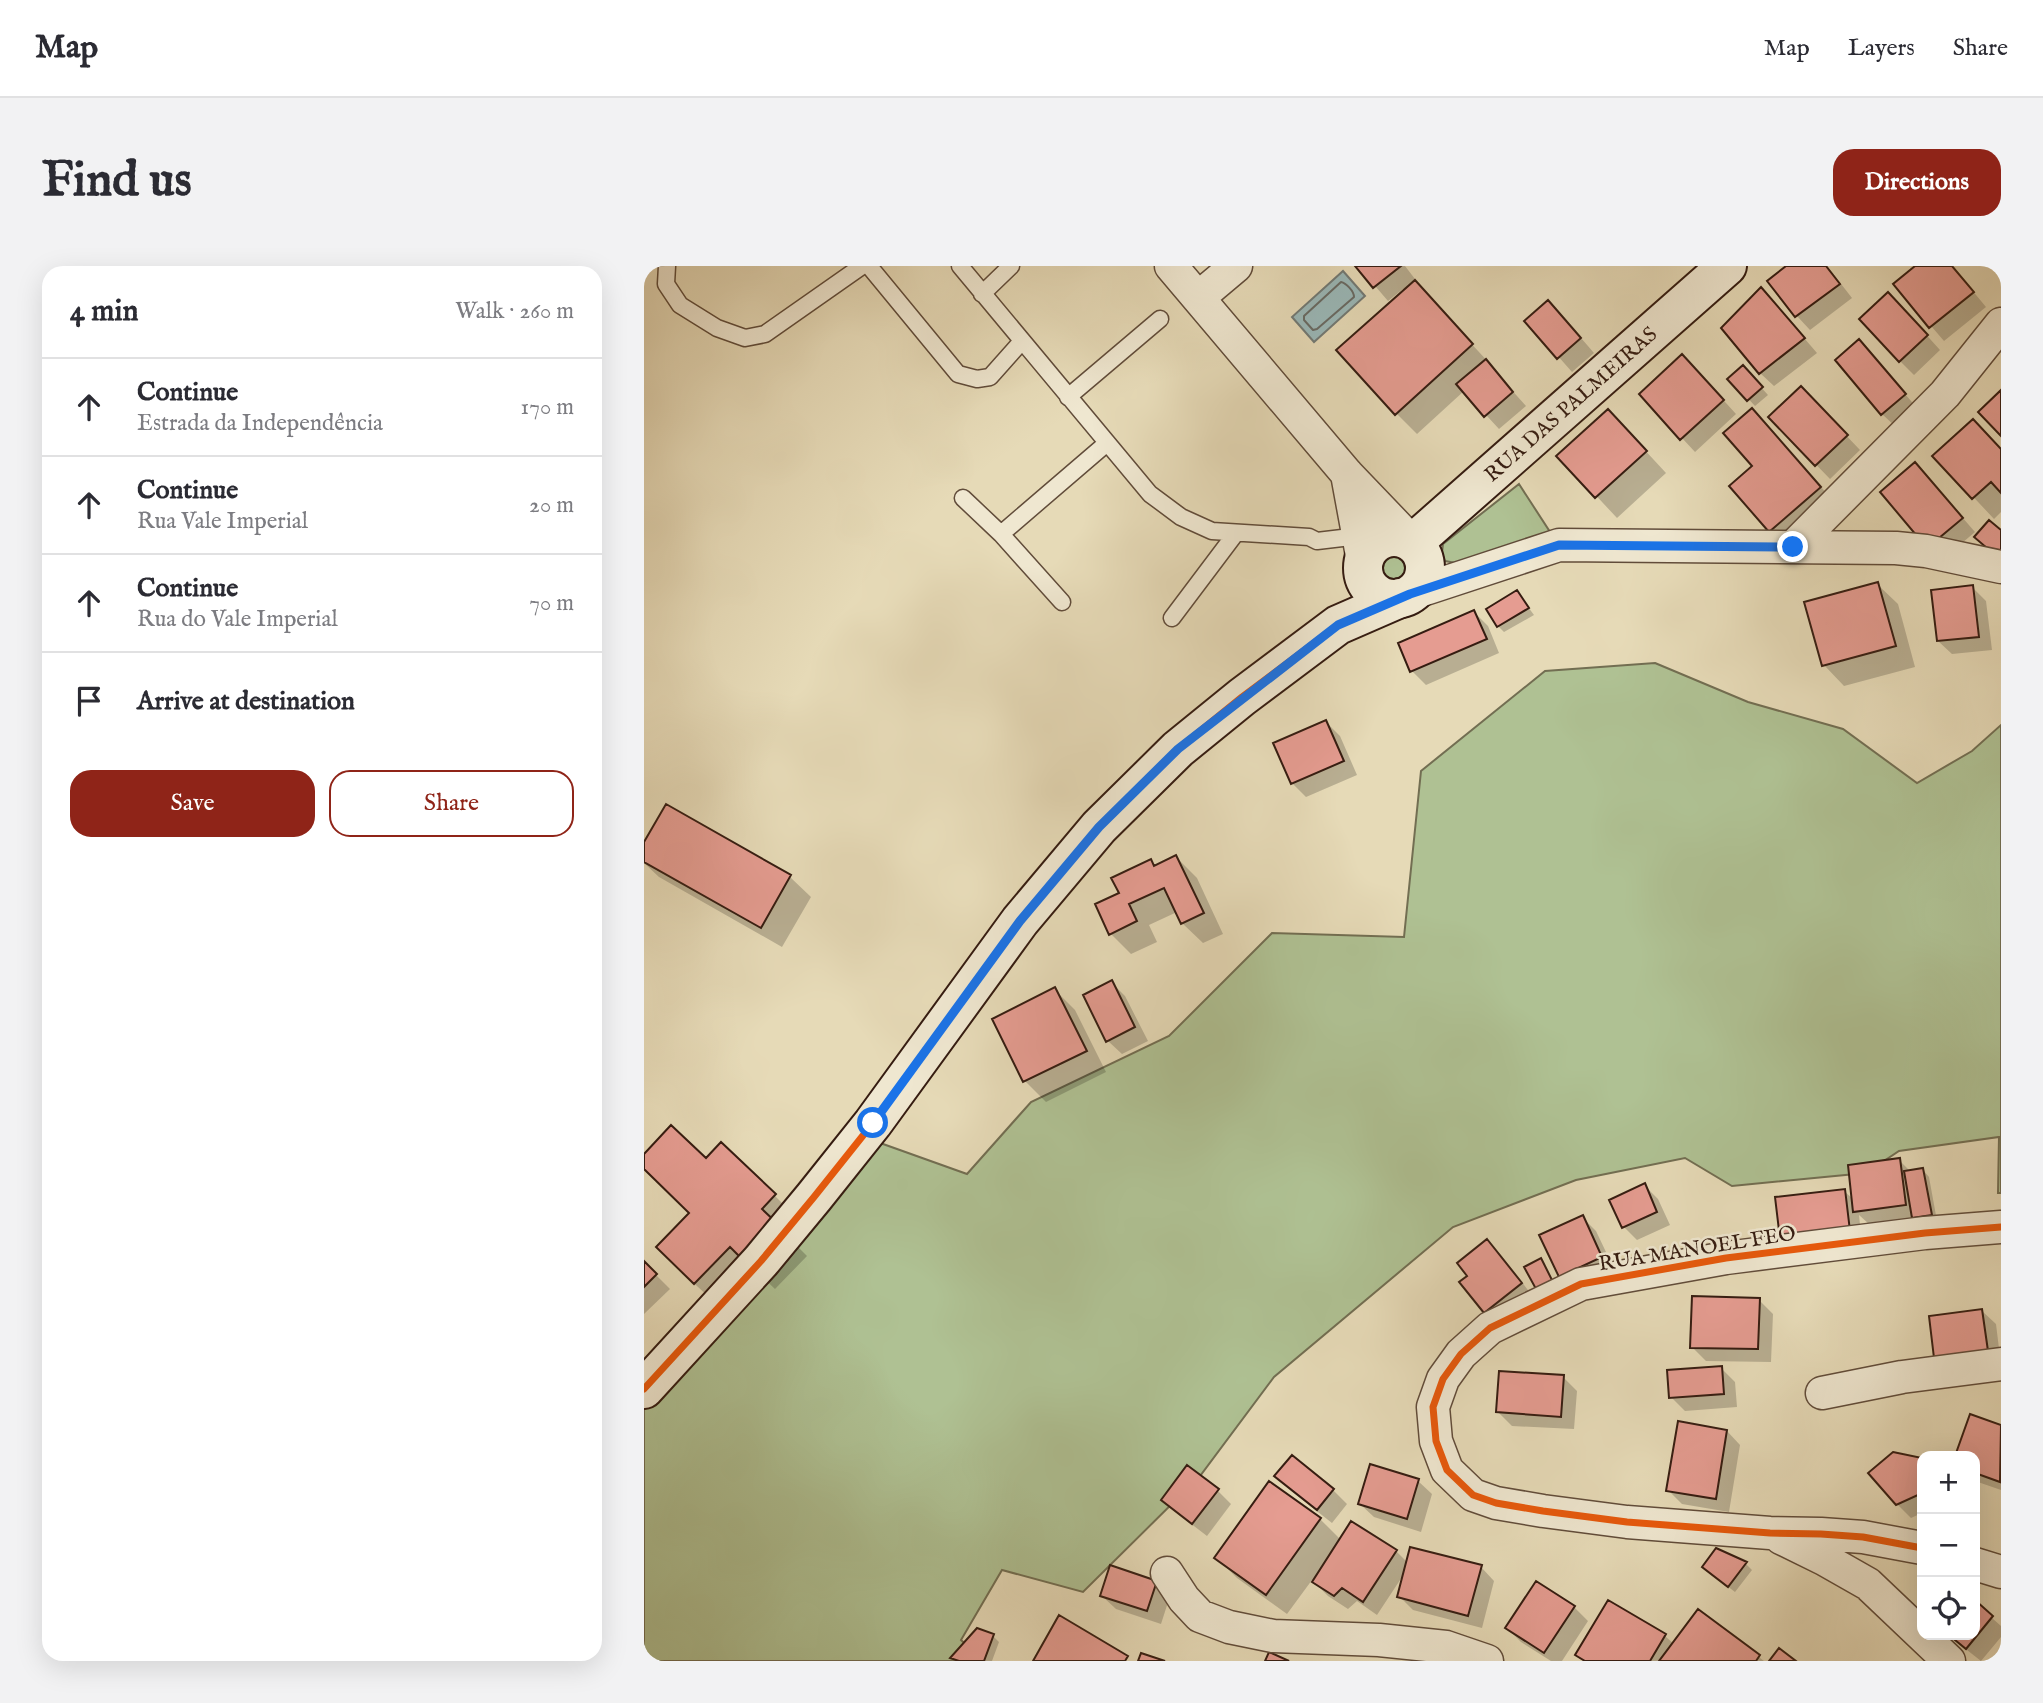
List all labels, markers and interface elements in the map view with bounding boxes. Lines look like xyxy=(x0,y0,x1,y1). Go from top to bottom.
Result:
text: Map xyxy=(35,27,98,69)
text: Map xyxy=(1764,33,1810,64)
text: Layers xyxy=(1848,33,1915,64)
text: Share xyxy=(1953,33,2008,64)
button: Directions xyxy=(1833,149,2001,216)
text: Find us xyxy=(42,151,192,213)
text: 4 min xyxy=(70,293,138,331)
text: Walk · 260 m xyxy=(455,297,574,326)
street label: RUA DAS PALMEIRAS xyxy=(1479,322,1664,489)
text: Continue xyxy=(137,376,238,409)
icon: ahead xyxy=(70,388,108,426)
text: 170 m xyxy=(521,393,574,422)
text: Estrada da Independência xyxy=(137,409,383,438)
text: Continue xyxy=(137,474,238,507)
icon: ahead xyxy=(70,486,108,524)
text: 20 m xyxy=(529,491,574,520)
text: Rua Vale Imperial xyxy=(137,507,308,536)
route end xyxy=(1777,531,1808,562)
text: Continue xyxy=(137,572,238,605)
icon: ahead xyxy=(70,584,108,622)
text: 70 m xyxy=(529,589,574,618)
text: Rua do Vale Imperial xyxy=(137,605,338,634)
icon: arrive xyxy=(70,682,108,720)
text: Arrive at destination xyxy=(137,685,355,718)
button: Save xyxy=(70,770,315,837)
button: Share xyxy=(329,770,574,837)
route start xyxy=(857,1107,888,1138)
street label: RUA MANOEL FEO xyxy=(1597,1221,1798,1278)
map controls xyxy=(1917,1451,1980,1640)
button: + xyxy=(1917,1451,1980,1514)
button: − xyxy=(1917,1514,1980,1577)
button: locate xyxy=(1917,1577,1980,1640)

